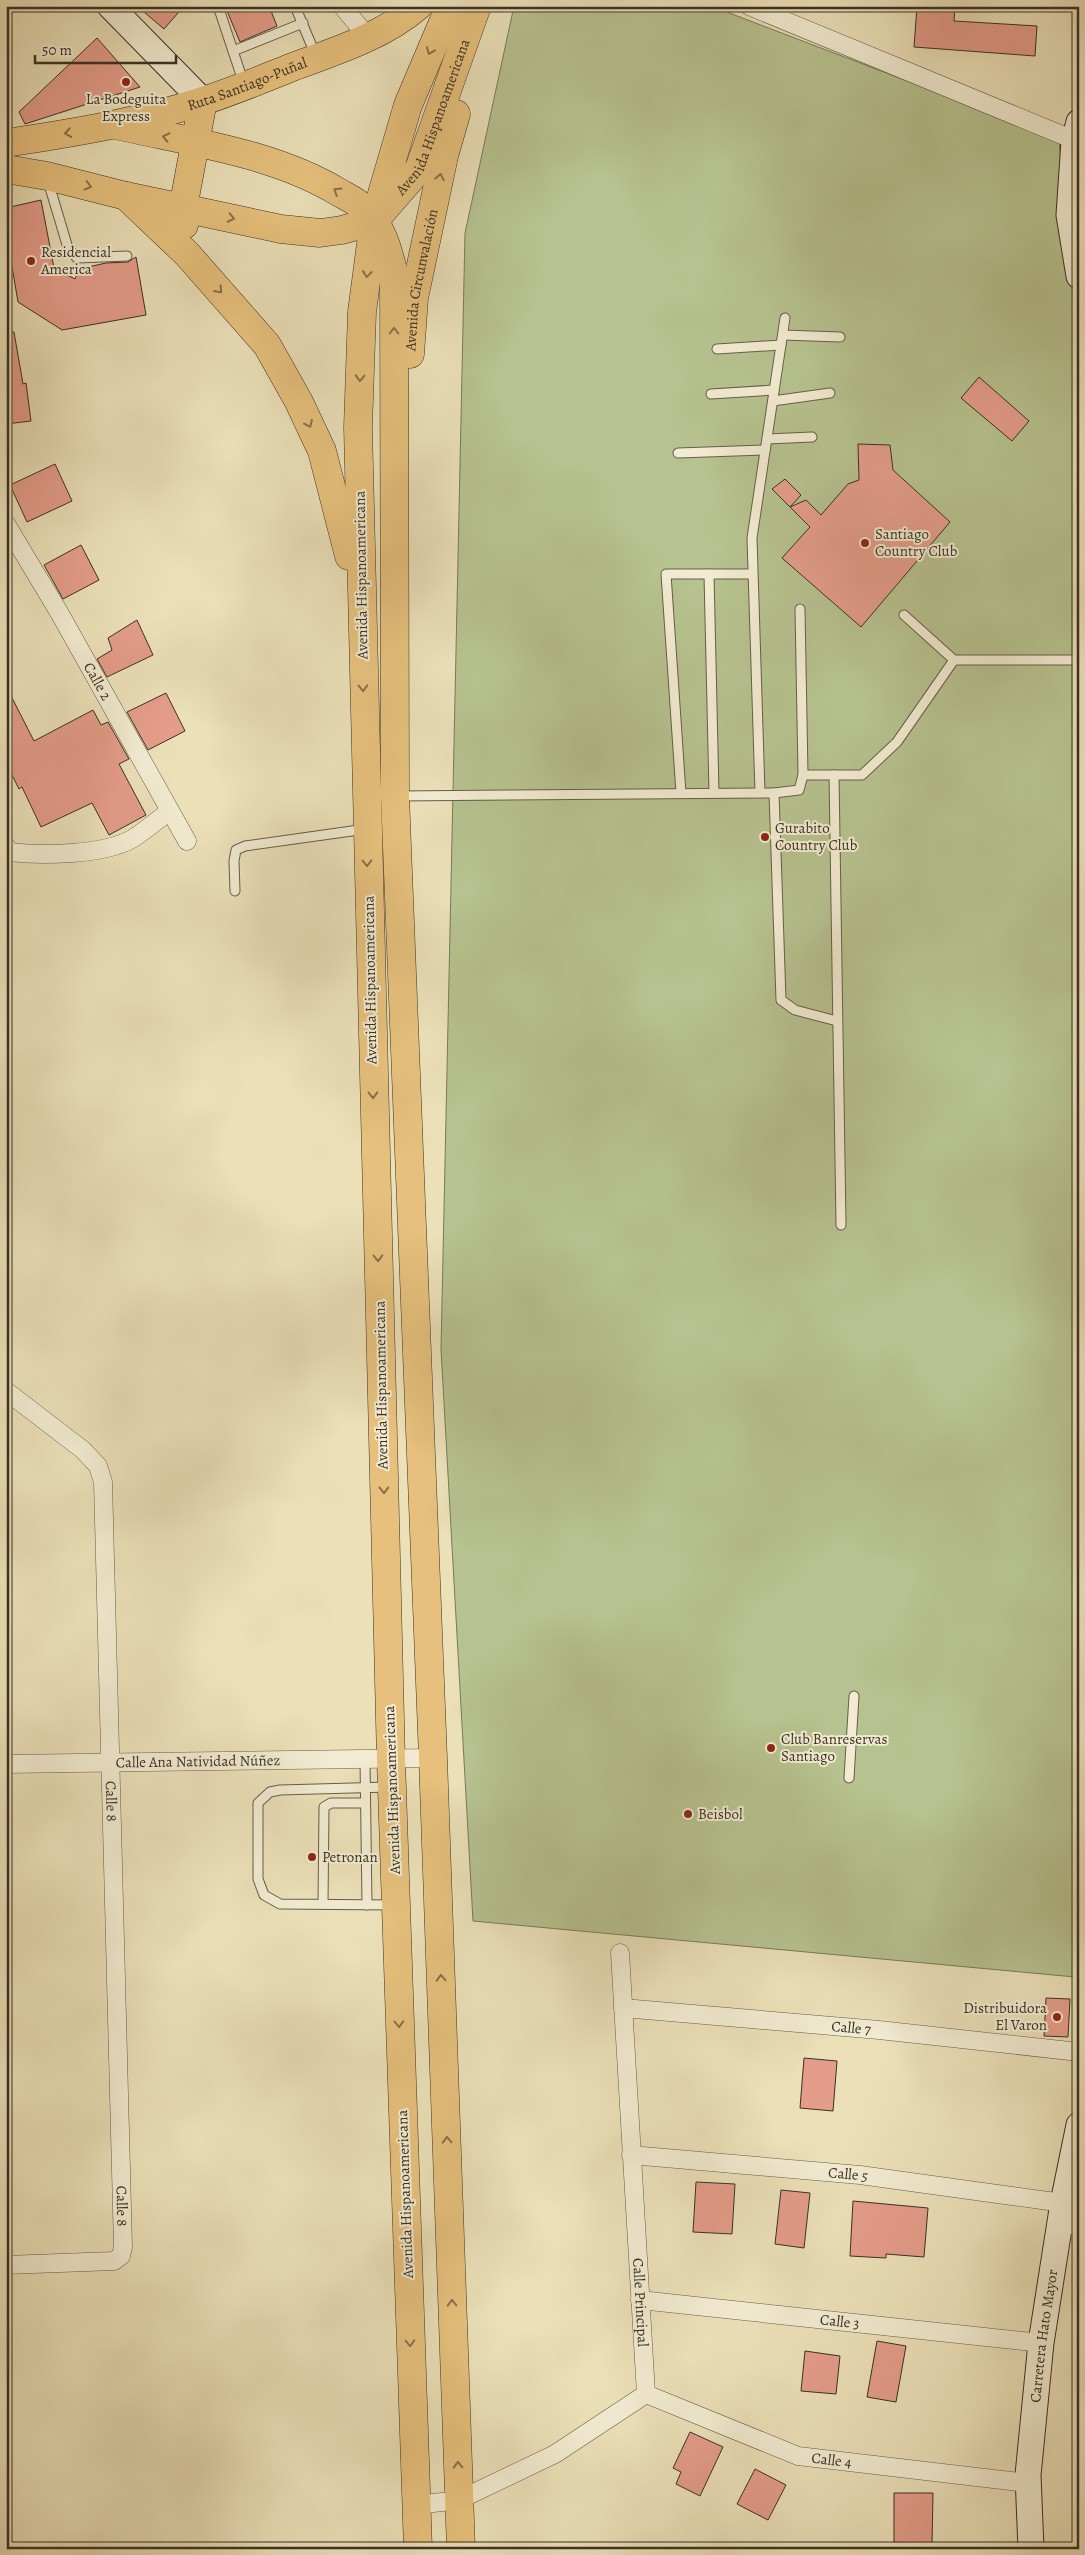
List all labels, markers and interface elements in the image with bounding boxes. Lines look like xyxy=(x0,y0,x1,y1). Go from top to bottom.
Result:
scale bar xyxy=(35,32,176,64)
street label: Avenida Hispanoamericana xyxy=(390,36,475,200)
text: 50 m xyxy=(42,40,72,60)
one-way arrow xyxy=(426,46,436,55)
street label: Ruta Santiago-Puñal xyxy=(185,52,310,115)
marker: La Bodeguita Express xyxy=(120,76,132,88)
place label: La Bodeguita Express xyxy=(86,89,166,126)
one-way arrow xyxy=(63,127,72,137)
one-way arrow xyxy=(162,132,171,143)
one-way arrow xyxy=(434,173,445,182)
one-way arrow xyxy=(84,180,93,191)
one-way arrow xyxy=(333,188,342,198)
street label: Avenida Circunvalación xyxy=(400,207,443,353)
one-way arrow xyxy=(226,212,235,223)
place label: Residencial America xyxy=(40,242,111,279)
marker: Residencial America xyxy=(25,255,37,267)
one-way arrow xyxy=(362,270,373,278)
one-way arrow xyxy=(213,285,222,294)
one-way arrow xyxy=(389,327,399,335)
one-way arrow xyxy=(354,375,365,383)
one-way arrow xyxy=(303,419,314,428)
street label: Avenida Hispanoamericana xyxy=(350,490,372,661)
place label: Santiago Country Club xyxy=(875,524,958,561)
marker: Santiago Country Club xyxy=(859,537,871,549)
street label: Calle 2 xyxy=(79,659,116,704)
one-way arrow xyxy=(358,684,368,692)
place label: Gurabito Country Club xyxy=(775,818,858,855)
marker: Gurabito Country Club xyxy=(759,831,771,843)
one-way arrow xyxy=(362,859,373,867)
street label: Avenida Hispanoamericana xyxy=(359,895,381,1066)
one-way arrow xyxy=(368,1092,379,1100)
one-way arrow xyxy=(372,1254,383,1262)
street label: Avenida Hispanoamericana xyxy=(370,1300,392,1471)
one-way arrow xyxy=(378,1487,389,1495)
street label: Avenida Hispanoamericana xyxy=(379,1705,405,1876)
place label: Club Banreservas Santiago xyxy=(781,1729,887,1766)
marker: Club Banreservas Santiago xyxy=(765,1742,777,1754)
street label: Calle Ana Natividad Núñez xyxy=(115,1750,281,1772)
street label: Calle 8 xyxy=(101,1781,122,1822)
place label: Beisbol xyxy=(698,1804,743,1824)
marker: Beisbol xyxy=(682,1808,694,1820)
place label: Petronan xyxy=(322,1847,378,1867)
marker: Petronan xyxy=(306,1851,318,1863)
one-way arrow xyxy=(436,1974,446,1982)
place label: Distribuidora El Varon xyxy=(963,1998,1047,2035)
marker: Distribuidora El Varon xyxy=(1051,2011,1063,2023)
street label: Calle 7 xyxy=(830,2016,873,2039)
one-way arrow xyxy=(394,2020,404,2028)
street label: Avenida Hispanoamericana xyxy=(392,2109,418,2280)
one-way arrow xyxy=(441,2136,452,2144)
street label: Calle 5 xyxy=(827,2162,869,2186)
street label: Calle 8 xyxy=(111,2185,132,2227)
street label: Calle Principal xyxy=(628,2257,653,2348)
street label: Carretera Hato Mayor xyxy=(1025,2268,1062,2403)
one-way arrow xyxy=(447,2298,458,2306)
street label: Calle 3 xyxy=(819,2309,861,2333)
one-way arrow xyxy=(405,2340,415,2348)
street label: Calle 4 xyxy=(810,2448,853,2472)
one-way arrow xyxy=(453,2461,463,2468)

